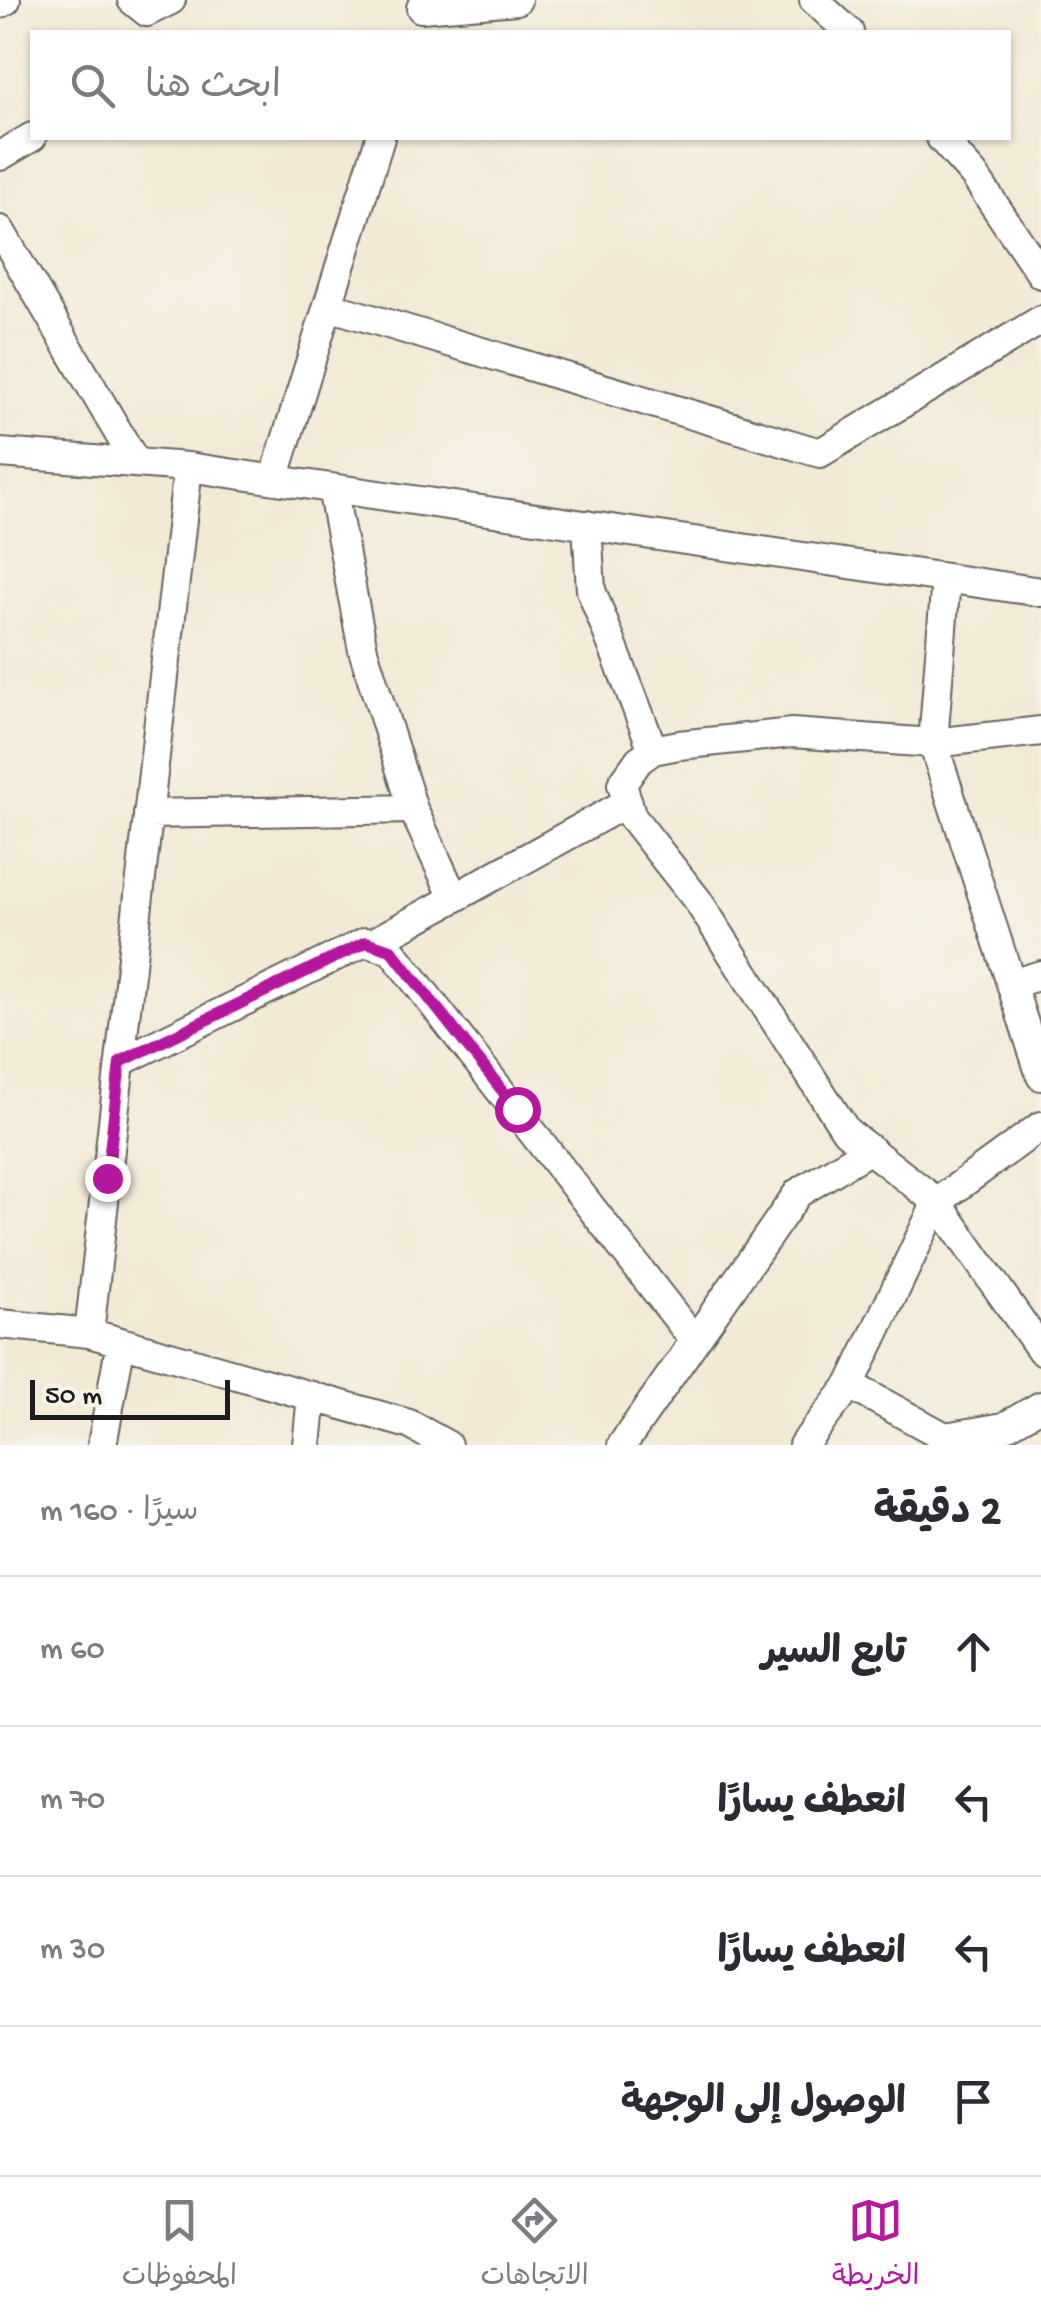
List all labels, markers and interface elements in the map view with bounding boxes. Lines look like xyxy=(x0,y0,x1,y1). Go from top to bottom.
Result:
search box xyxy=(30,30,1011,140)
icon: search xyxy=(65,58,120,113)
text: ابحث هنا xyxy=(145,67,281,111)
route start xyxy=(495,1087,541,1133)
route end xyxy=(85,1156,131,1202)
scale bar xyxy=(30,1375,230,1420)
text: 50 m xyxy=(45,1381,102,1414)
text: 2 دقيقة xyxy=(874,1490,1001,1539)
text: سيرًا · 160 m xyxy=(40,1494,199,1532)
icon: ahead xyxy=(946,1624,1001,1679)
text: 60 m xyxy=(40,1632,105,1670)
text: تابع السير xyxy=(762,1633,906,1677)
icon: left xyxy=(946,1774,1001,1829)
text: 70 m xyxy=(40,1782,105,1820)
text: انعطف يسارًا xyxy=(717,1783,906,1827)
icon: left xyxy=(946,1924,1001,1979)
text: 30 m xyxy=(40,1932,105,1970)
text: انعطف يسارًا xyxy=(717,1933,906,1977)
icon: arrive xyxy=(946,2074,1001,2129)
text: الوصول إلى الوجهة xyxy=(621,2083,906,2127)
tab: المحفوظات xyxy=(122,2193,237,2299)
tab: الاتجاهات xyxy=(480,2193,589,2299)
tab: الخريطة xyxy=(832,2193,919,2299)

